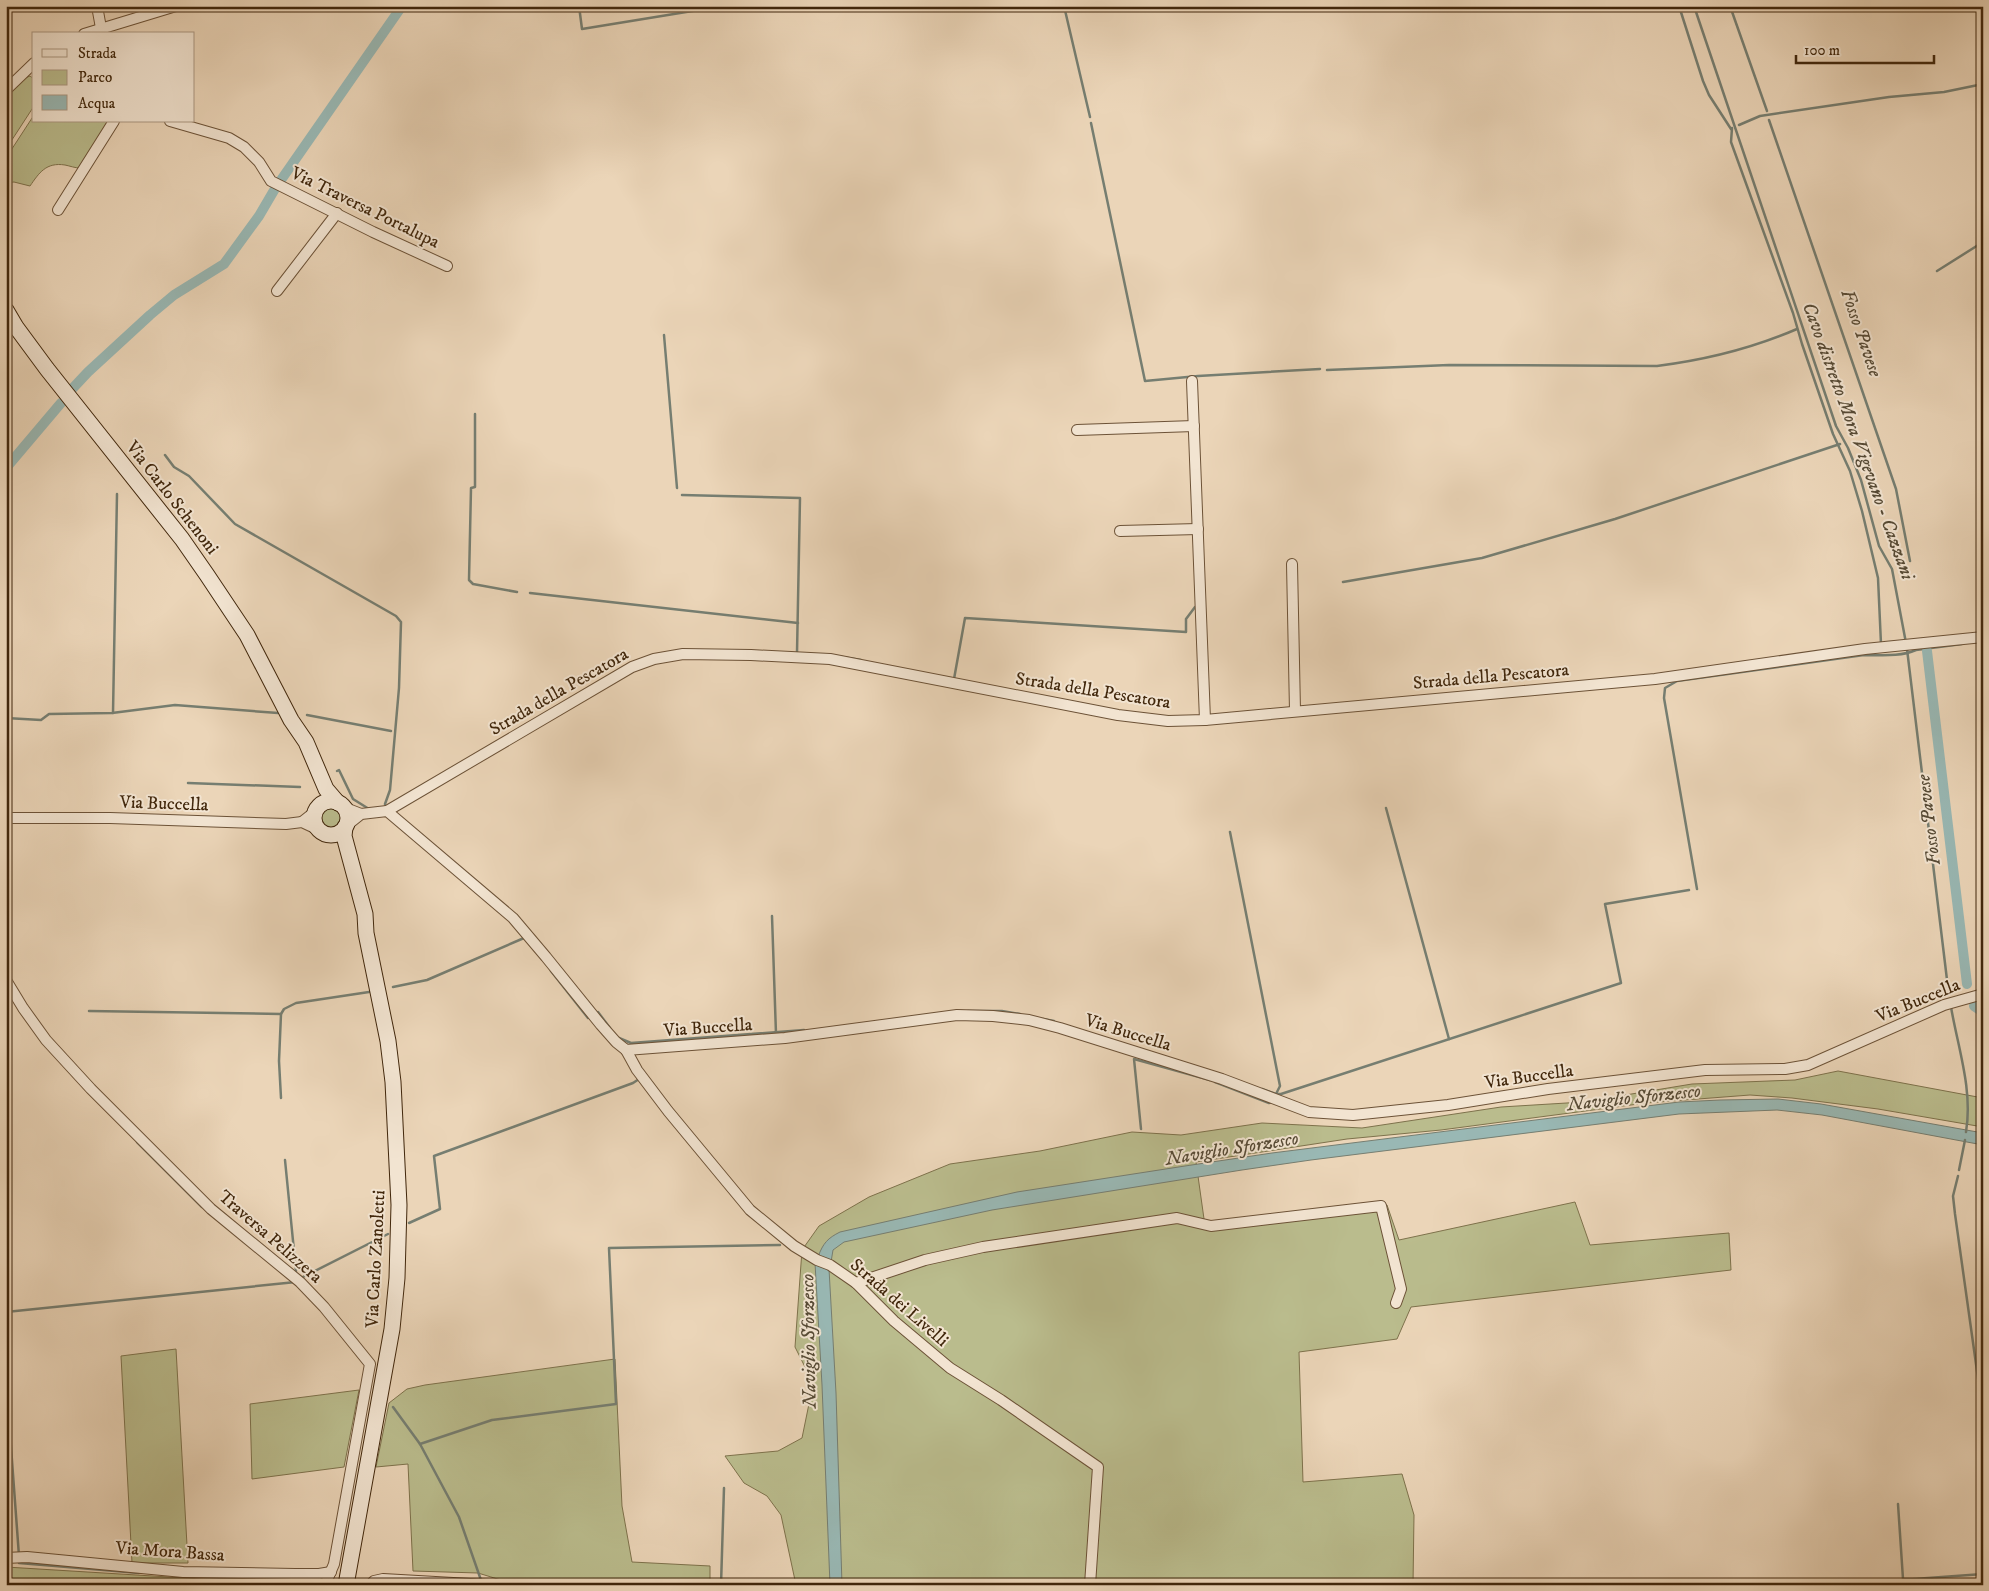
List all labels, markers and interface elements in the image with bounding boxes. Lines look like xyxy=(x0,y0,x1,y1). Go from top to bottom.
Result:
legend xyxy=(32,32,195,122)
scale bar xyxy=(1796,32,1934,64)
text: 100 m xyxy=(1804,41,1840,60)
text: Strada xyxy=(78,44,117,63)
text: Parco xyxy=(78,68,112,87)
text: Acqua xyxy=(78,94,116,113)
street label: Via Traversa Portalupa xyxy=(286,162,443,254)
water label: Fosso Pavese xyxy=(1835,286,1887,380)
water label: Cavo distretto Mora Vigevano - Cazzani xyxy=(1797,299,1919,584)
street label: Via Carlo Schenoni xyxy=(120,436,223,559)
street label: Strada della Pescatora xyxy=(486,643,633,741)
street label: Strada della Pescatora xyxy=(1412,659,1570,695)
street label: Strada della Pescatora xyxy=(1014,668,1172,714)
water label: Fosso Pavese xyxy=(1912,773,1946,867)
street label: Via Buccella xyxy=(118,791,209,817)
street label: Via Buccella xyxy=(1872,974,1964,1028)
street label: Via Buccella xyxy=(1081,1009,1174,1057)
street label: Via Buccella xyxy=(662,1014,753,1042)
street label: Via Buccella xyxy=(1482,1060,1575,1094)
water label: Naviglio Sforzesco xyxy=(1565,1080,1702,1117)
water label: Naviglio Sforzesco xyxy=(1163,1127,1300,1171)
street label: Traversa Pelizzera xyxy=(213,1186,327,1288)
street label: Via Carlo Zanoletti xyxy=(361,1190,391,1329)
street label: Strada dei Livelli xyxy=(845,1254,953,1352)
water label: Naviglio Sforzesco xyxy=(796,1274,822,1409)
street label: Via Mora Bassa xyxy=(114,1537,226,1567)

